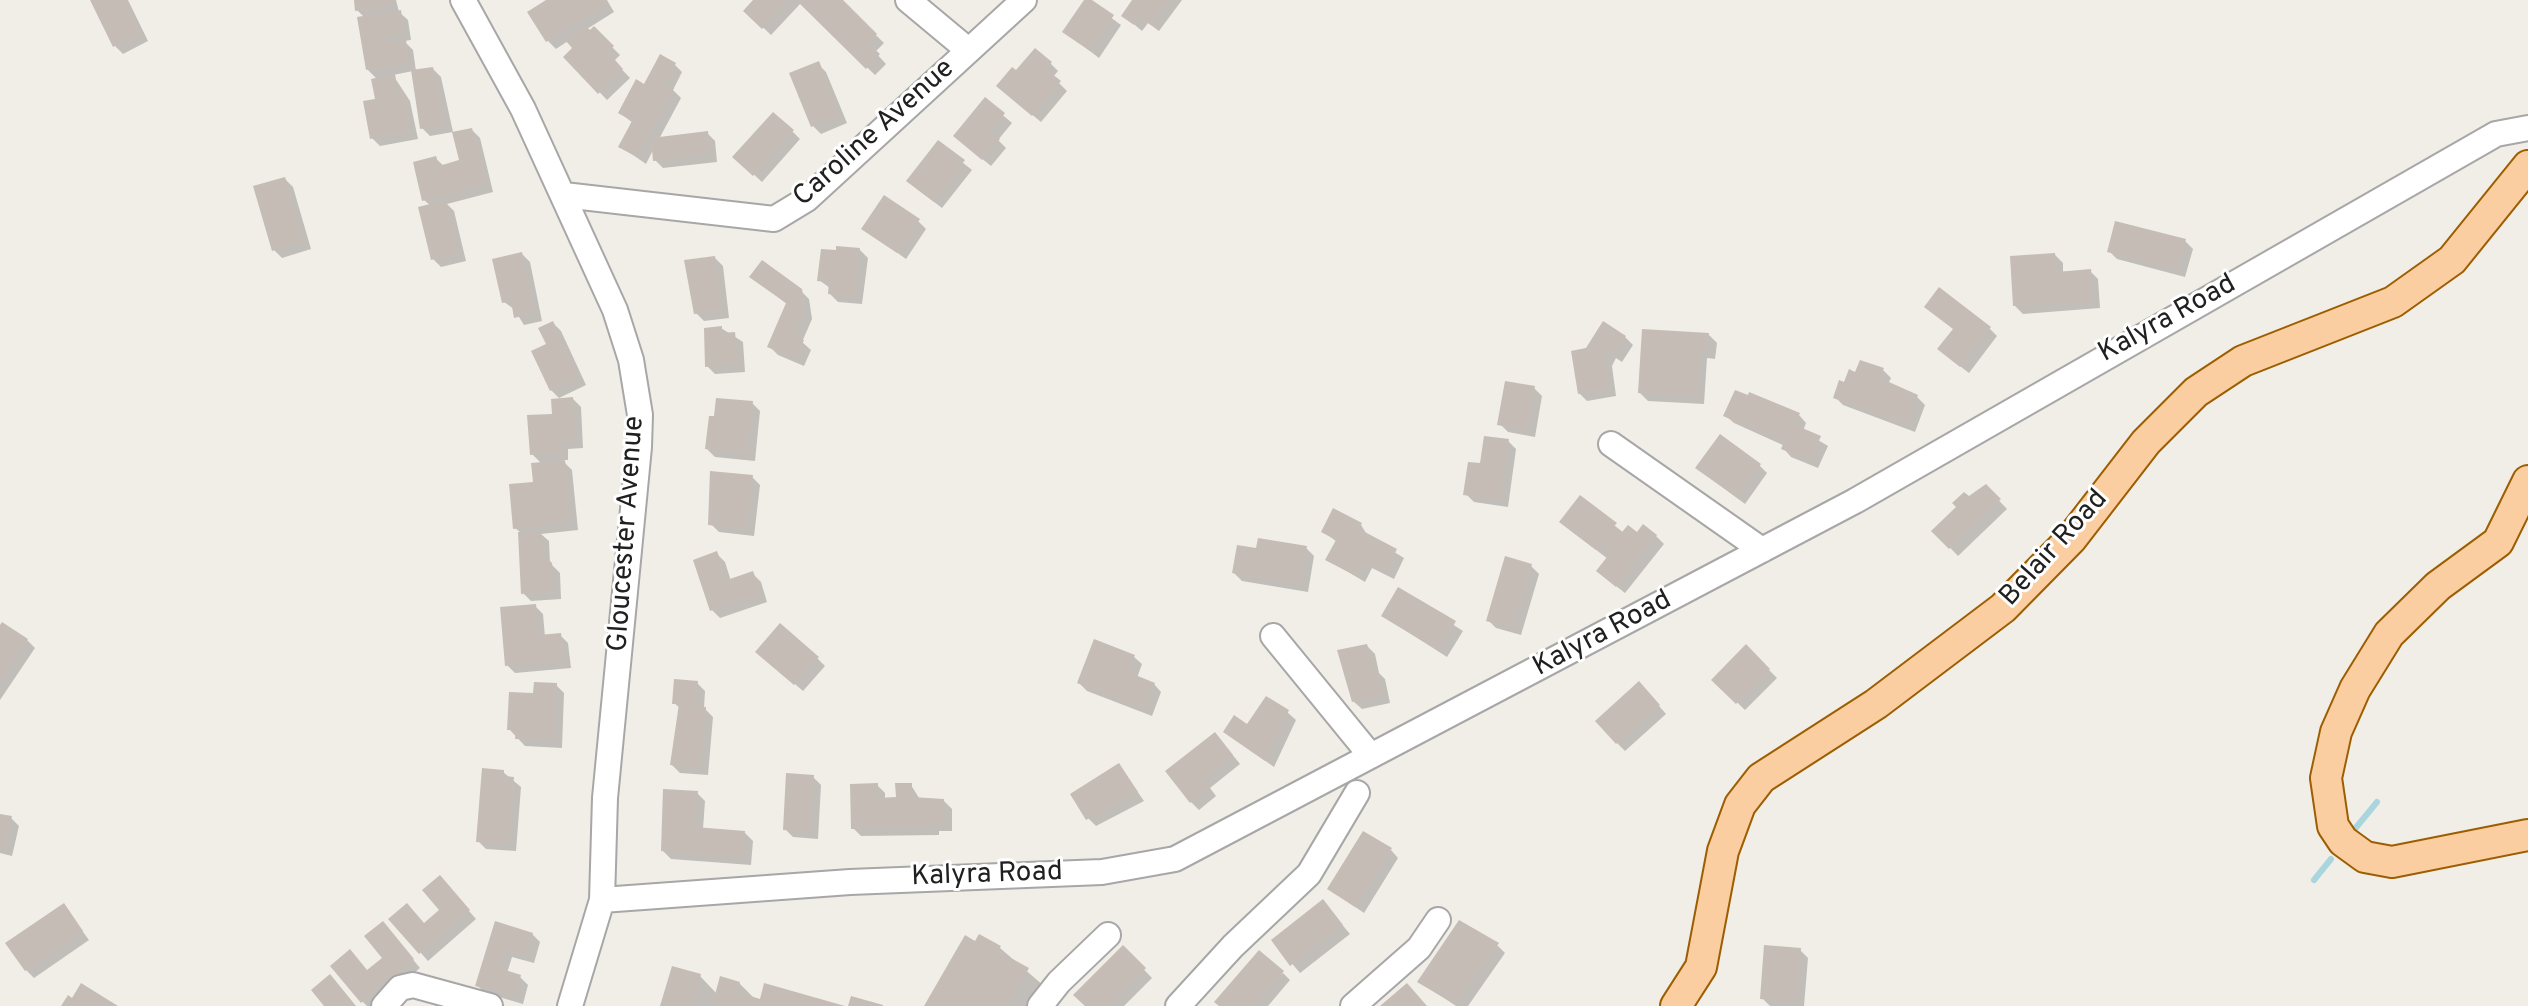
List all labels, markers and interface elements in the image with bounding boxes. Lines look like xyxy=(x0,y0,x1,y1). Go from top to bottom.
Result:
street label: Caroline Avenue xyxy=(788,53,962,215)
street label: Kalyra Road xyxy=(2094,269,2242,371)
street label: Gloucester Avenue xyxy=(603,415,653,653)
street label: Belair Road xyxy=(1994,484,2116,614)
street label: Kalyra Road xyxy=(1528,585,1678,685)
street label: Kalyra Road xyxy=(911,857,1063,895)

